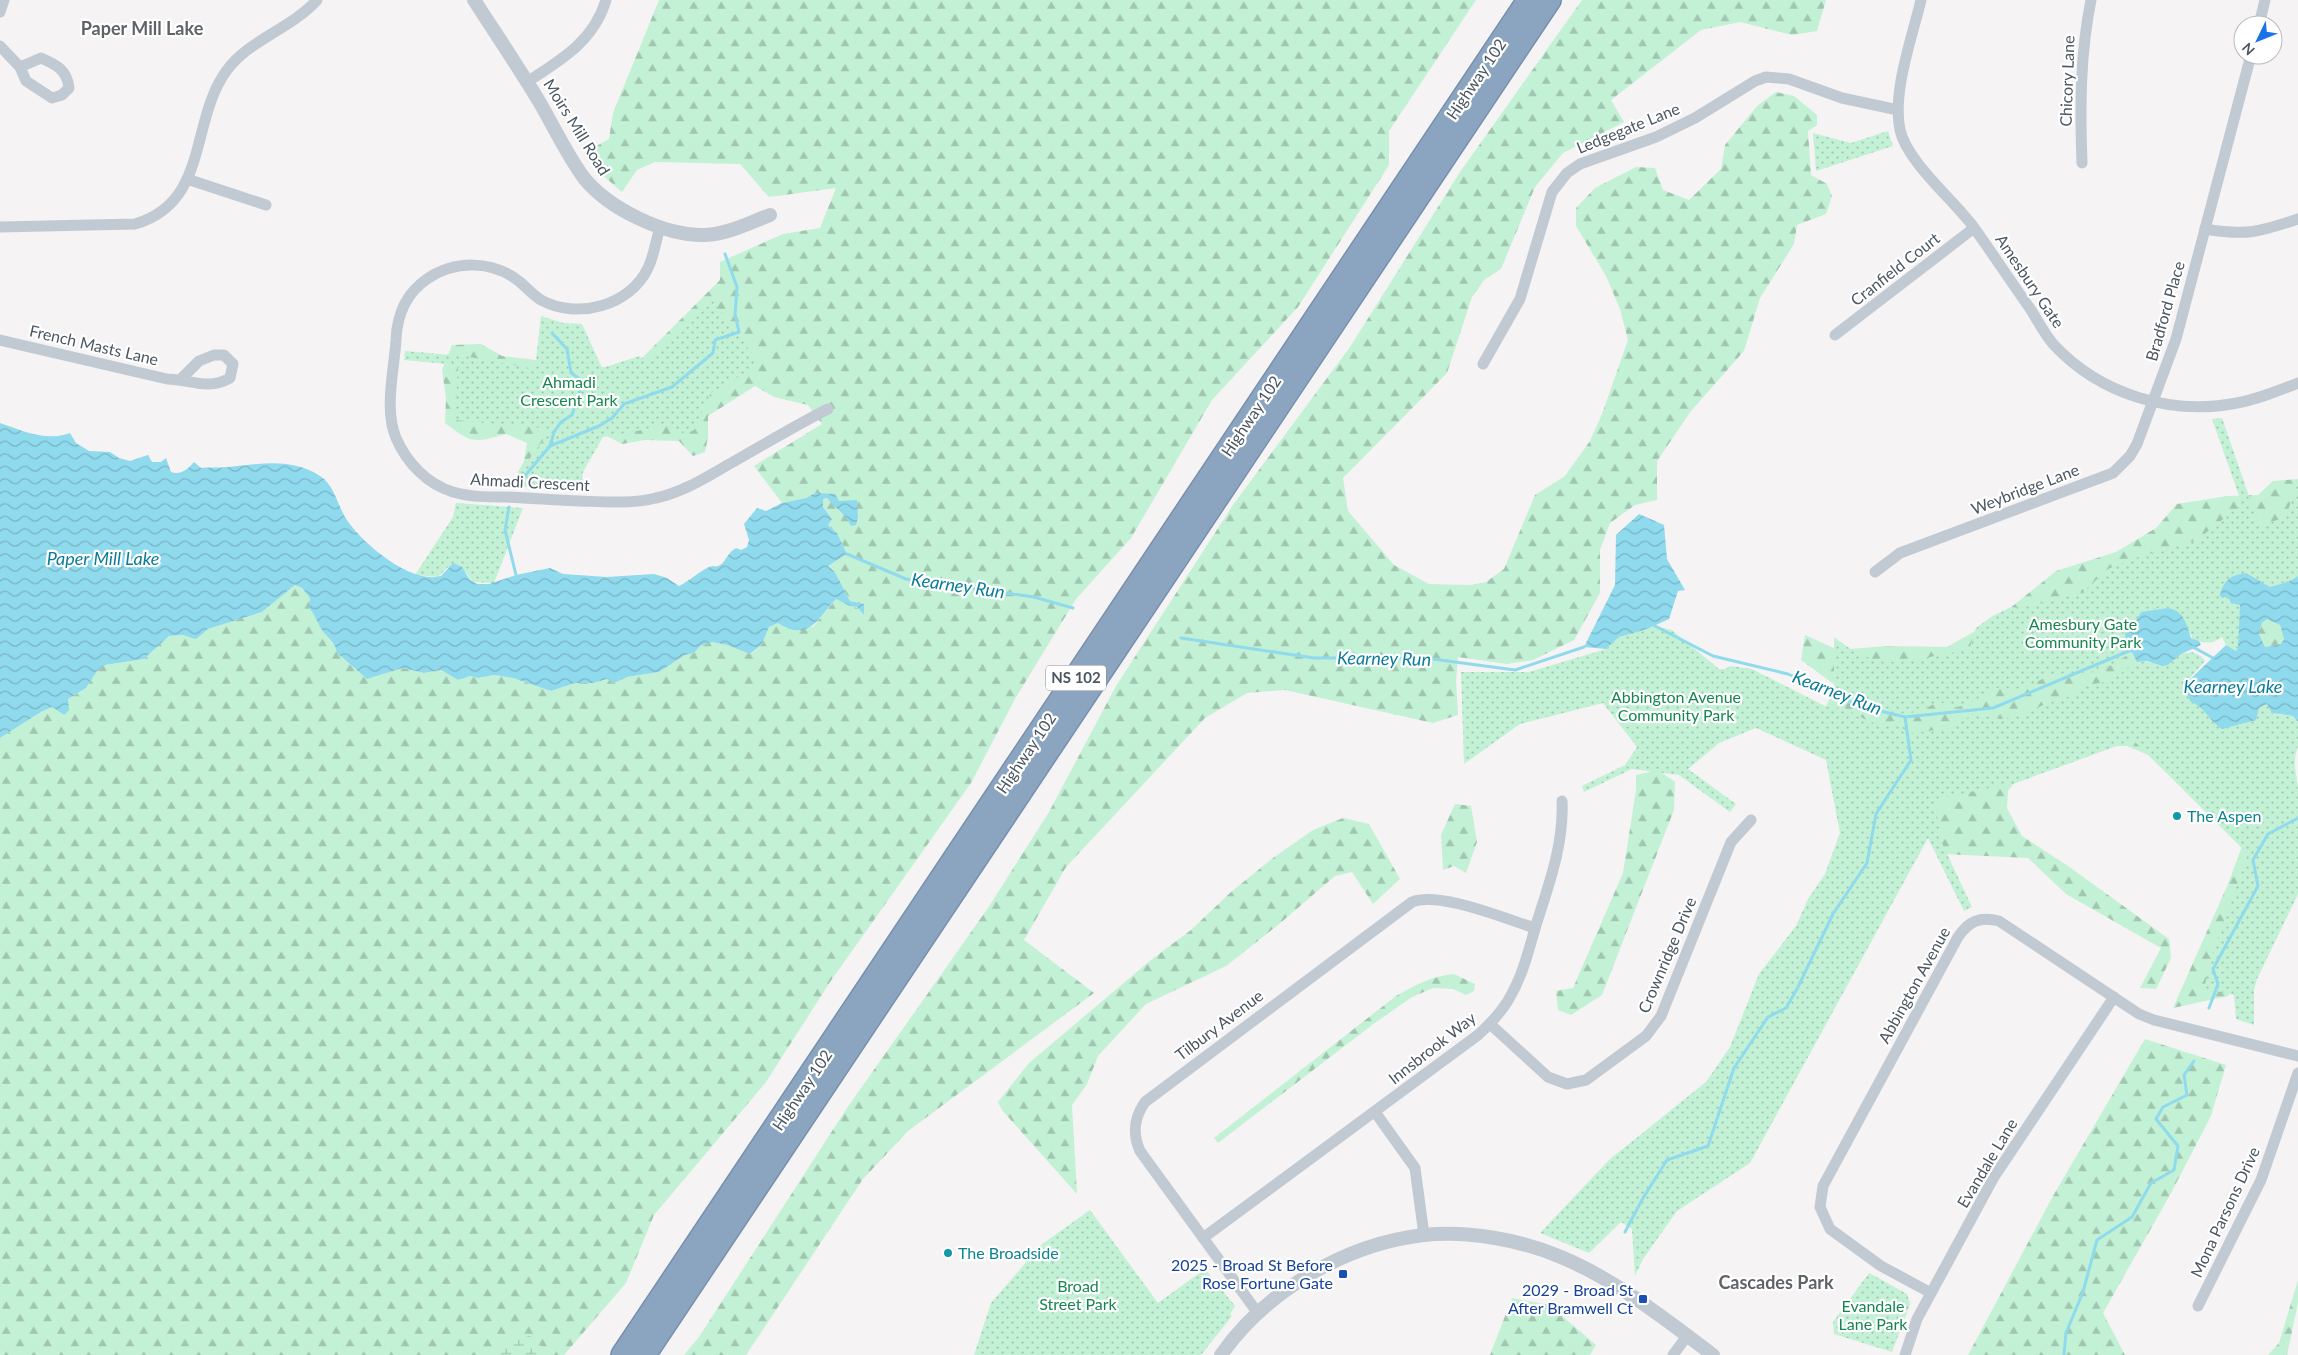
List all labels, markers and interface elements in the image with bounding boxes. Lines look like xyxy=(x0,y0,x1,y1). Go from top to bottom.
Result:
north arrow xyxy=(2233,15,2283,65)
district label: Paper Mill Lake xyxy=(81,17,204,39)
street label: Highway 102 xyxy=(1442,35,1510,123)
street label: Chicory Lane xyxy=(2055,35,2078,127)
text: N xyxy=(2238,39,2258,59)
street label: Moirs Mill Road xyxy=(540,75,615,178)
street label: Ledgegate Lane xyxy=(1573,98,1682,157)
street label: Cranfield Court xyxy=(1846,228,1943,309)
street label: Amesbury Gate xyxy=(1992,230,2069,331)
street label: Bradford Place xyxy=(2141,259,2188,363)
street label: French Masts Lane xyxy=(28,320,160,369)
park label: Ahmadi Crescent Park xyxy=(520,372,619,409)
street label: Highway 102 xyxy=(1217,372,1285,460)
street label: Weybridge Lane xyxy=(1968,459,2081,518)
street label: Ahmadi Crescent xyxy=(470,469,591,494)
water label: Paper Mill Lake xyxy=(47,547,159,569)
water label: Kearney Run xyxy=(910,568,1006,602)
park label: Amesbury Gate Community Park xyxy=(2025,614,2142,651)
water label: Kearney Run xyxy=(1337,646,1431,670)
water label: Kearney Run xyxy=(1790,665,1885,719)
road number: NS 102 xyxy=(1046,666,1106,690)
water label: Kearney Lake xyxy=(2184,675,2282,697)
park label: Abbington Avenue Community Park xyxy=(1611,687,1741,724)
street label: Highway 102 xyxy=(992,709,1060,797)
place label: The Aspen xyxy=(2187,806,2261,825)
marker: The Aspen xyxy=(2171,810,2183,822)
street label: Crownridge Drive xyxy=(1634,894,1700,1016)
street label: Abbington Avenue xyxy=(1874,923,1953,1046)
street label: Tilbury Avenue xyxy=(1171,985,1266,1064)
street label: Innsbrook Way xyxy=(1384,1007,1480,1088)
street label: Highway 102 xyxy=(768,1046,836,1134)
street label: Evandale Lane xyxy=(1953,1115,2021,1211)
street label: Mona Parsons Drive xyxy=(2186,1143,2263,1280)
place label: The Broadside xyxy=(958,1243,1059,1262)
marker: The Broadside xyxy=(942,1247,954,1259)
place label: 2025 - Broad St Before Rose Fortune Gate xyxy=(1171,1255,1333,1292)
marker: 2025 - Broad St Before Rose Fortune Gate xyxy=(1337,1268,1349,1280)
district label: Cascades Park xyxy=(1718,1271,1834,1293)
park label: Broad Street Park xyxy=(1039,1276,1118,1313)
place label: 2029 - Broad St After Bramwell Ct xyxy=(1508,1280,1633,1317)
marker: 2029 - Broad St After Bramwell Ct xyxy=(1637,1293,1649,1305)
park label: Evandale Lane Park xyxy=(1839,1296,1908,1333)

